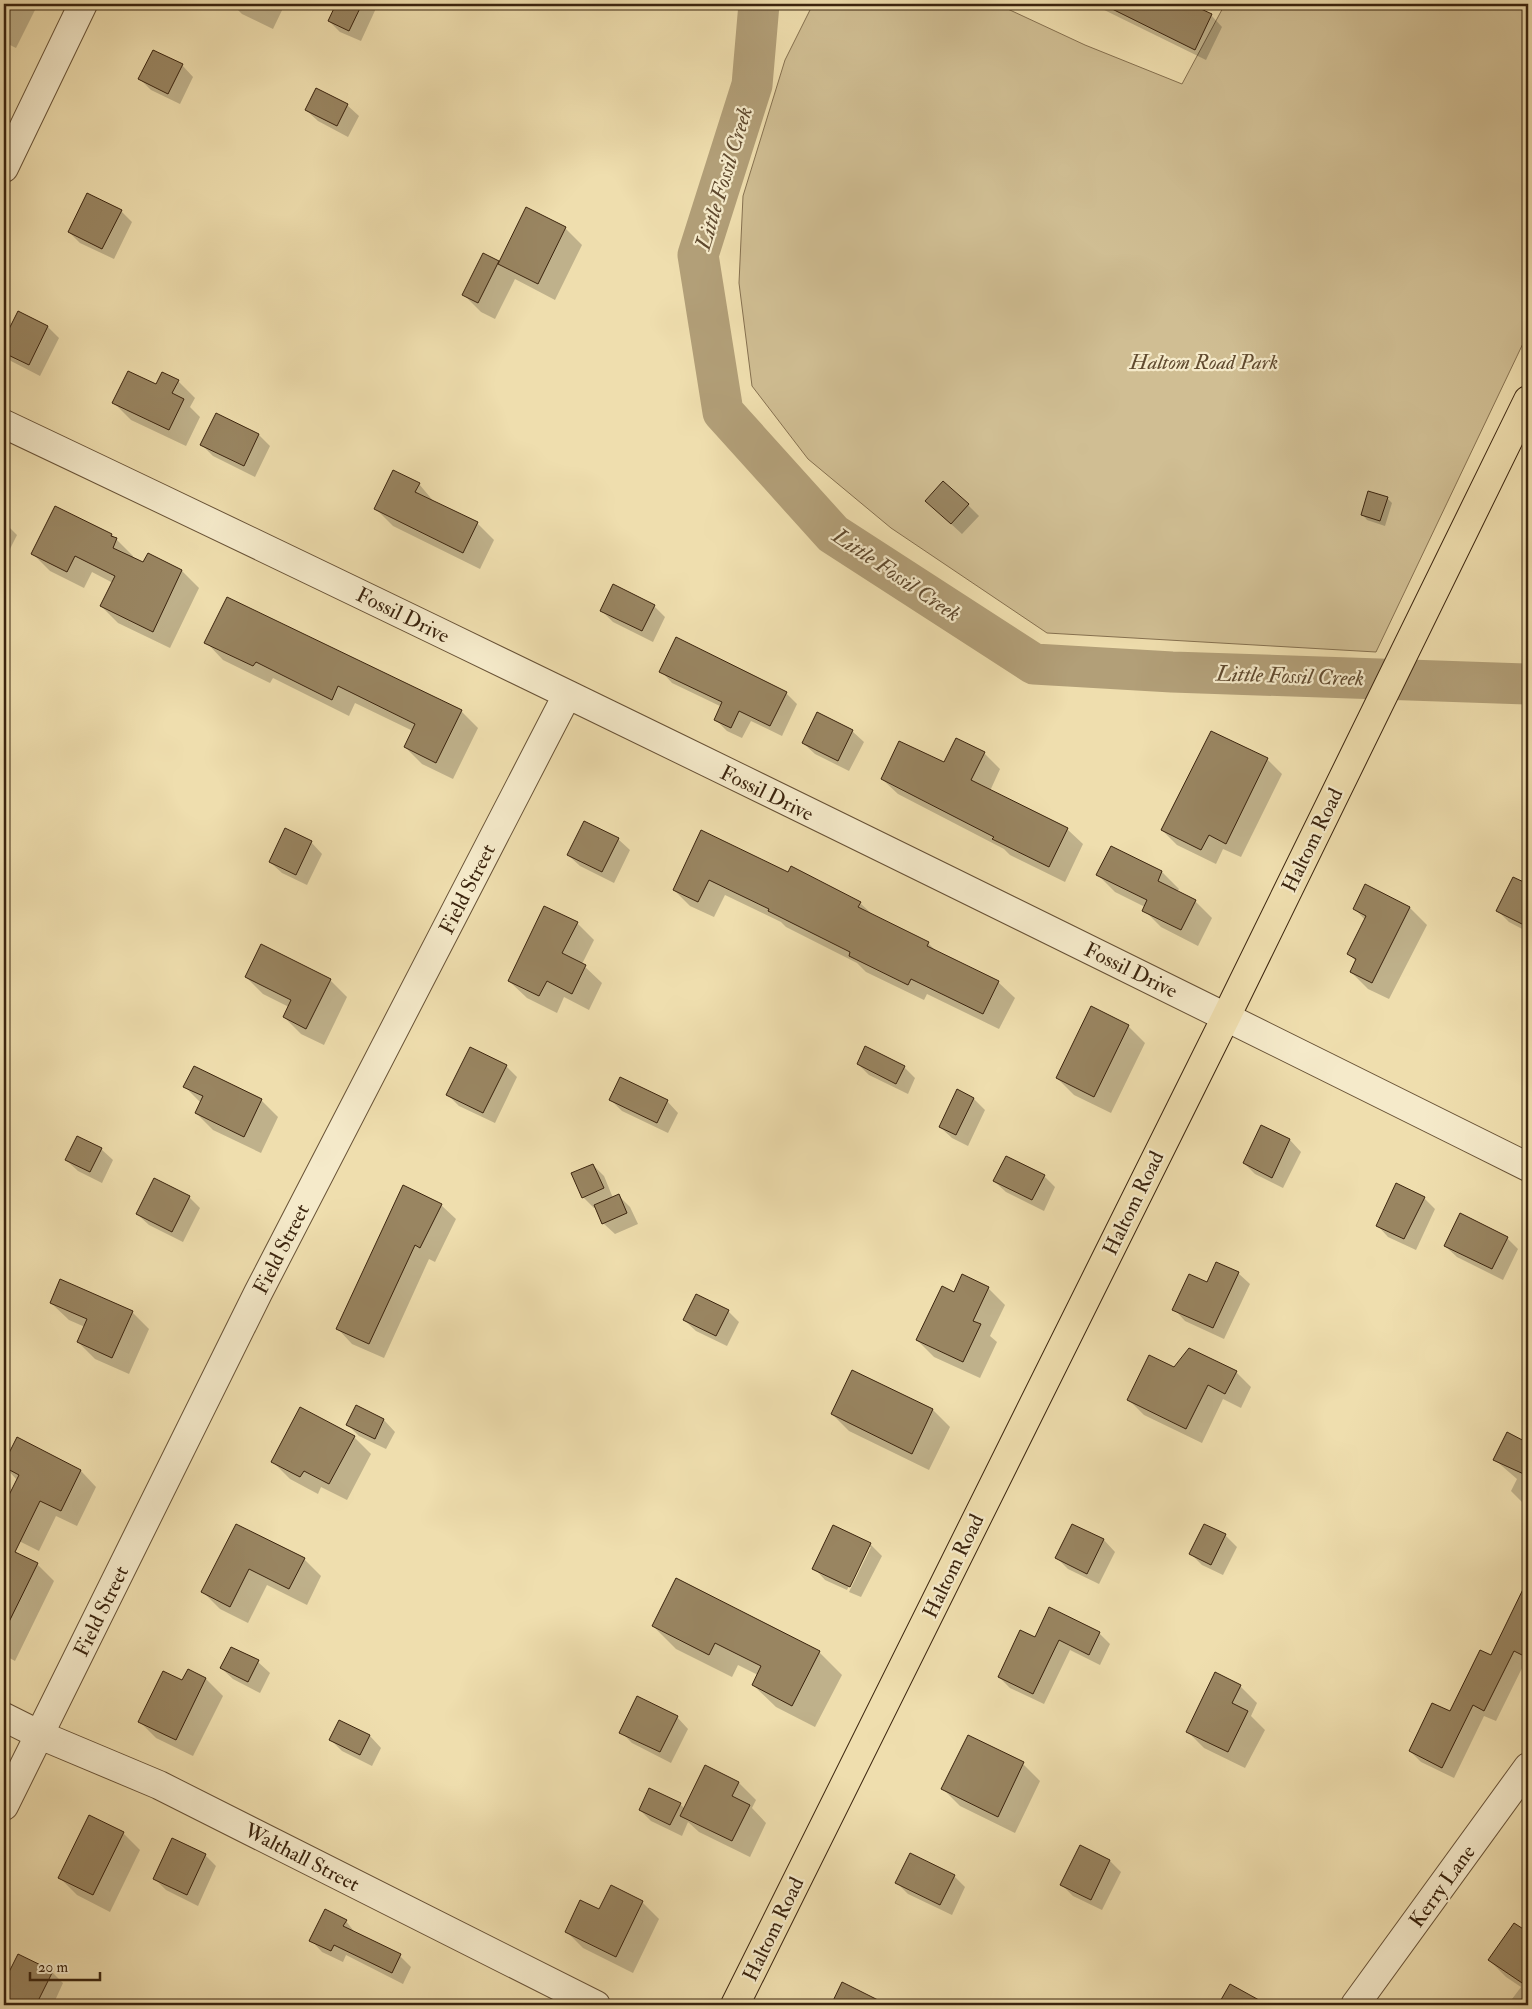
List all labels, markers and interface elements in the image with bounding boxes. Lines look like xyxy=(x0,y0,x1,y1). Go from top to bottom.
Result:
water label: Little Fossil Creek xyxy=(689,103,759,254)
park label: Haltom Road Park xyxy=(1129,349,1278,376)
water label: Little Fossil Creek xyxy=(826,521,966,628)
street label: Fossil Drive xyxy=(352,581,454,650)
water label: Little Fossil Creek xyxy=(1214,659,1365,693)
street label: Fossil Drive xyxy=(716,759,818,828)
street label: Haltom Road xyxy=(1276,783,1350,897)
street label: Field Street xyxy=(433,839,502,939)
street label: Fossil Drive xyxy=(1080,936,1182,1005)
street label: Haltom Road xyxy=(1097,1146,1171,1260)
street label: Field Street xyxy=(247,1199,316,1299)
street label: Haltom Road xyxy=(917,1509,991,1623)
street label: Field Street xyxy=(68,1561,135,1661)
street label: Walthall Street xyxy=(239,1816,364,1898)
street label: Kerry Lane xyxy=(1403,1839,1482,1933)
street label: Haltom Road xyxy=(737,1872,811,1986)
scale bar xyxy=(30,1949,100,1981)
text: 20 m xyxy=(38,1958,68,1977)

